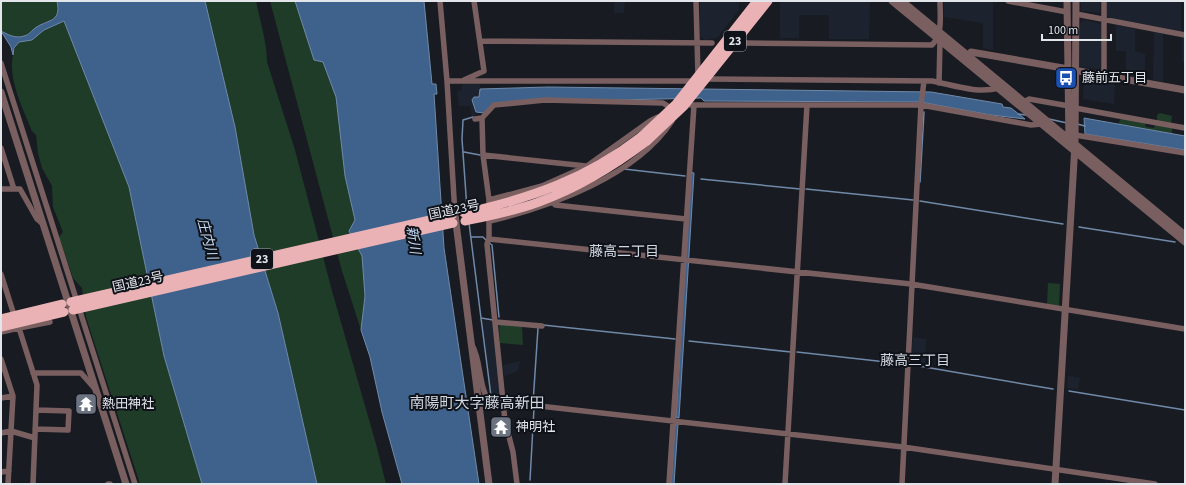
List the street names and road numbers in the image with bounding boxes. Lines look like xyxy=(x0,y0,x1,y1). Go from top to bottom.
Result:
road number: 23 xyxy=(724,31,746,51)
street label: 国道23号 xyxy=(427,196,481,224)
road number: 23 xyxy=(251,249,273,269)
street label: 国道23号 xyxy=(111,267,165,297)

